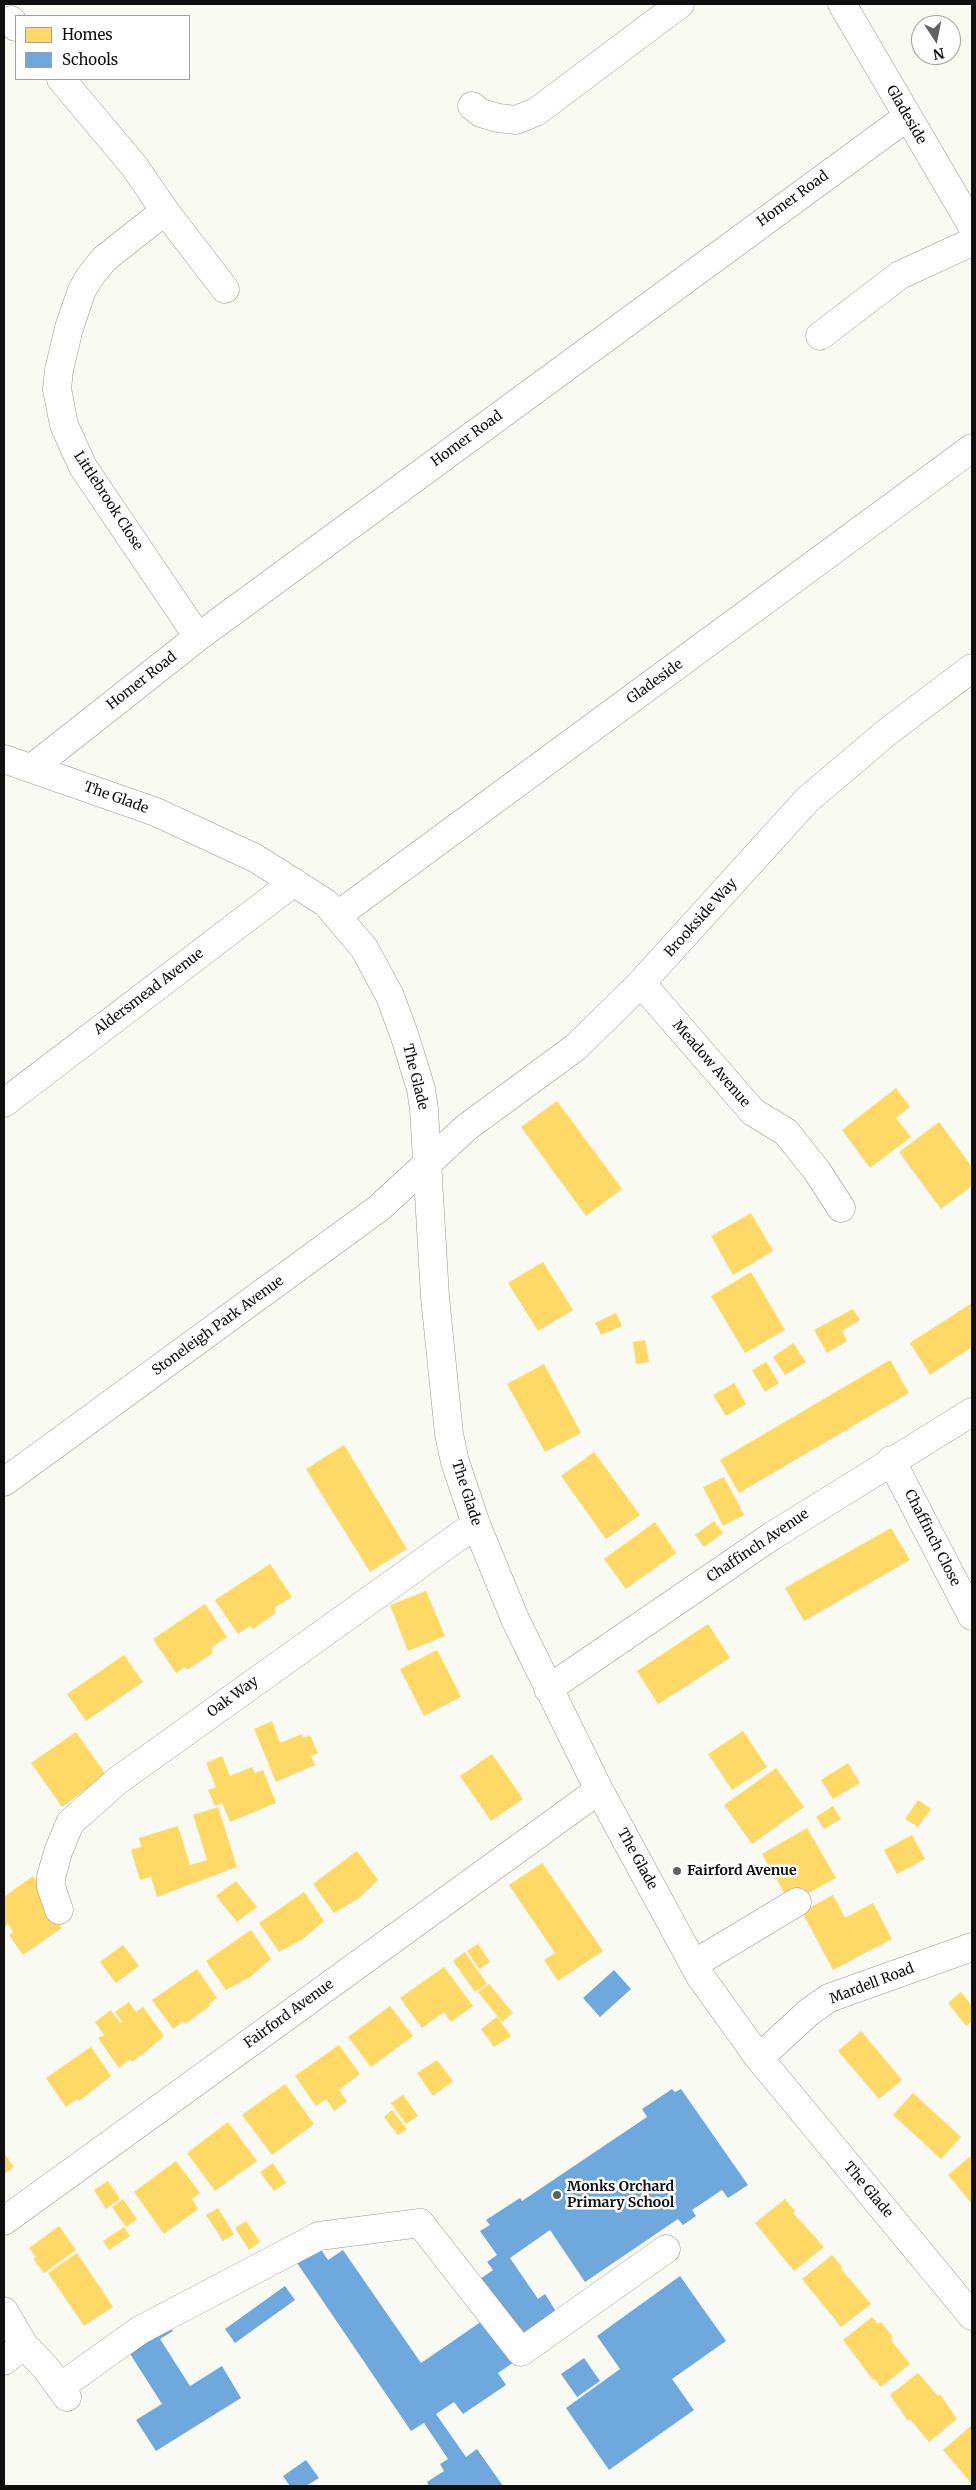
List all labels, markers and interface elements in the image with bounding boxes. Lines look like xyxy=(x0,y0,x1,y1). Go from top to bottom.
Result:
legend xyxy=(15,15,190,80)
north arrow xyxy=(911,15,961,65)
text: Homes xyxy=(62,25,113,44)
text: N xyxy=(932,44,946,64)
text: Schools xyxy=(62,50,118,69)
street label: Gladeside xyxy=(882,83,930,147)
street label: Homer Road xyxy=(754,168,832,230)
street label: Homer Road xyxy=(428,408,506,470)
street label: Littlebrook Close xyxy=(70,448,146,554)
street label: Homer Road xyxy=(104,649,180,713)
street label: Gladeside xyxy=(624,656,686,708)
street label: The Glade xyxy=(81,779,151,817)
street label: Brookside Way xyxy=(661,875,741,961)
street label: Aldersmead Avenue xyxy=(91,945,207,1039)
street label: Meadow Avenue xyxy=(669,1017,753,1111)
street label: The Glade xyxy=(399,1042,431,1112)
street label: Stoneleigh Park Avenue xyxy=(149,1273,287,1379)
street label: The Glade xyxy=(448,1458,484,1528)
street label: Chaffinch Close xyxy=(900,1487,964,1589)
street label: Chaffinch Avenue xyxy=(704,1506,812,1586)
street label: Oak Way xyxy=(204,1673,262,1721)
street label: The Glade xyxy=(613,1825,661,1893)
place label: Fairford Avenue xyxy=(687,1863,796,1879)
marker: Fairford Avenue xyxy=(671,1865,683,1877)
street label: Mardell Road xyxy=(827,1960,917,2008)
street label: Fairford Avenue xyxy=(241,1976,337,2052)
street label: The Glade xyxy=(840,2159,896,2221)
place label: Monks Orchard Primary School xyxy=(567,2179,674,2212)
marker: Monks Orchard Primary School xyxy=(551,2189,563,2201)

